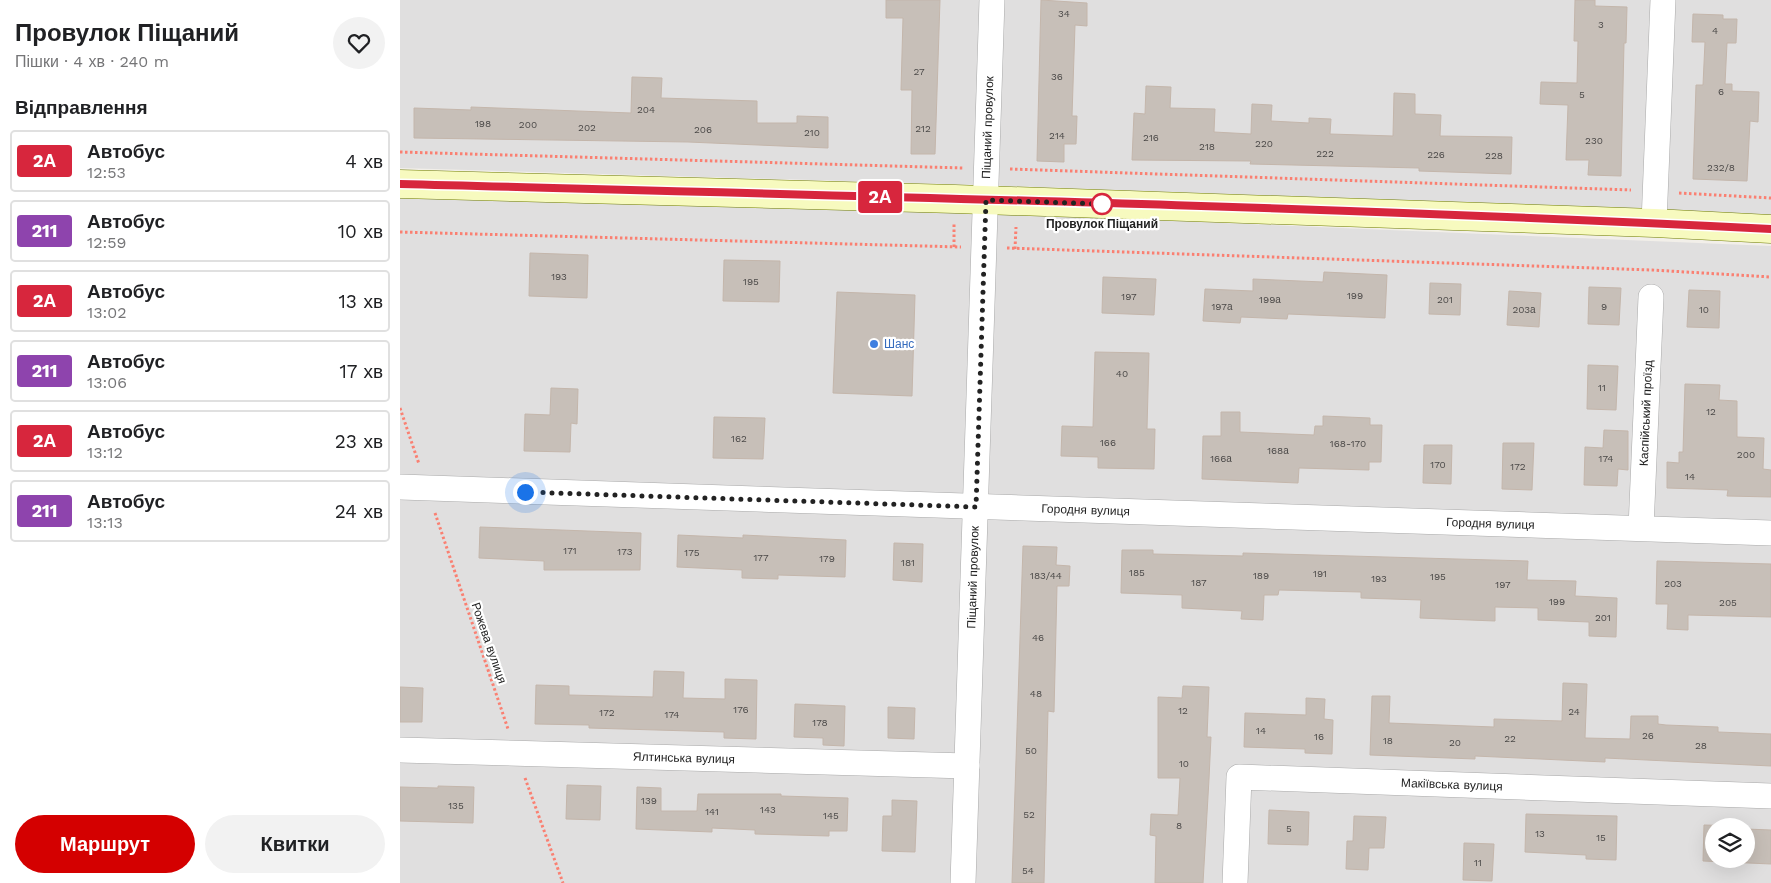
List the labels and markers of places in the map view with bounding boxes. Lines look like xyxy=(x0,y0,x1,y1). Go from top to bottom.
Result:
marker: Провулок Піщаний xyxy=(1091,193,1113,215)
place label: Провулок Піщаний xyxy=(1046,217,1158,231)
place label: Шанс xyxy=(884,337,914,351)
marker: Шанс xyxy=(868,338,880,350)

